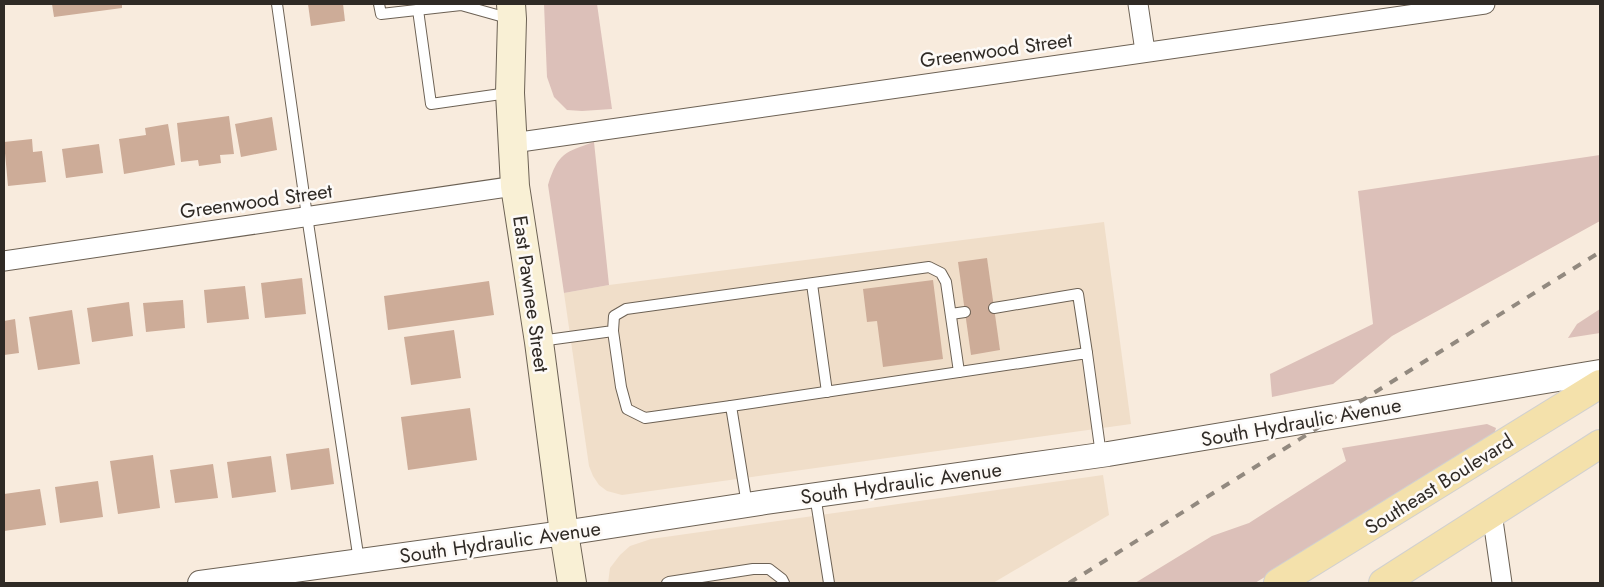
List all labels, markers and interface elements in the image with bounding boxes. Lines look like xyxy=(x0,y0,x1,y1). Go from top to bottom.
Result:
street label: Greenwood Street xyxy=(918,25,1074,76)
street label: Greenwood Street xyxy=(178,176,334,227)
street label: East Pawnee Street xyxy=(505,214,556,374)
street label: South Hydraulic Avenue xyxy=(1199,391,1403,454)
street label: Southeast Boulevard xyxy=(1359,427,1519,542)
street label: South Hydraulic Avenue xyxy=(799,455,1004,512)
street label: South Hydraulic Avenue xyxy=(398,514,603,571)

